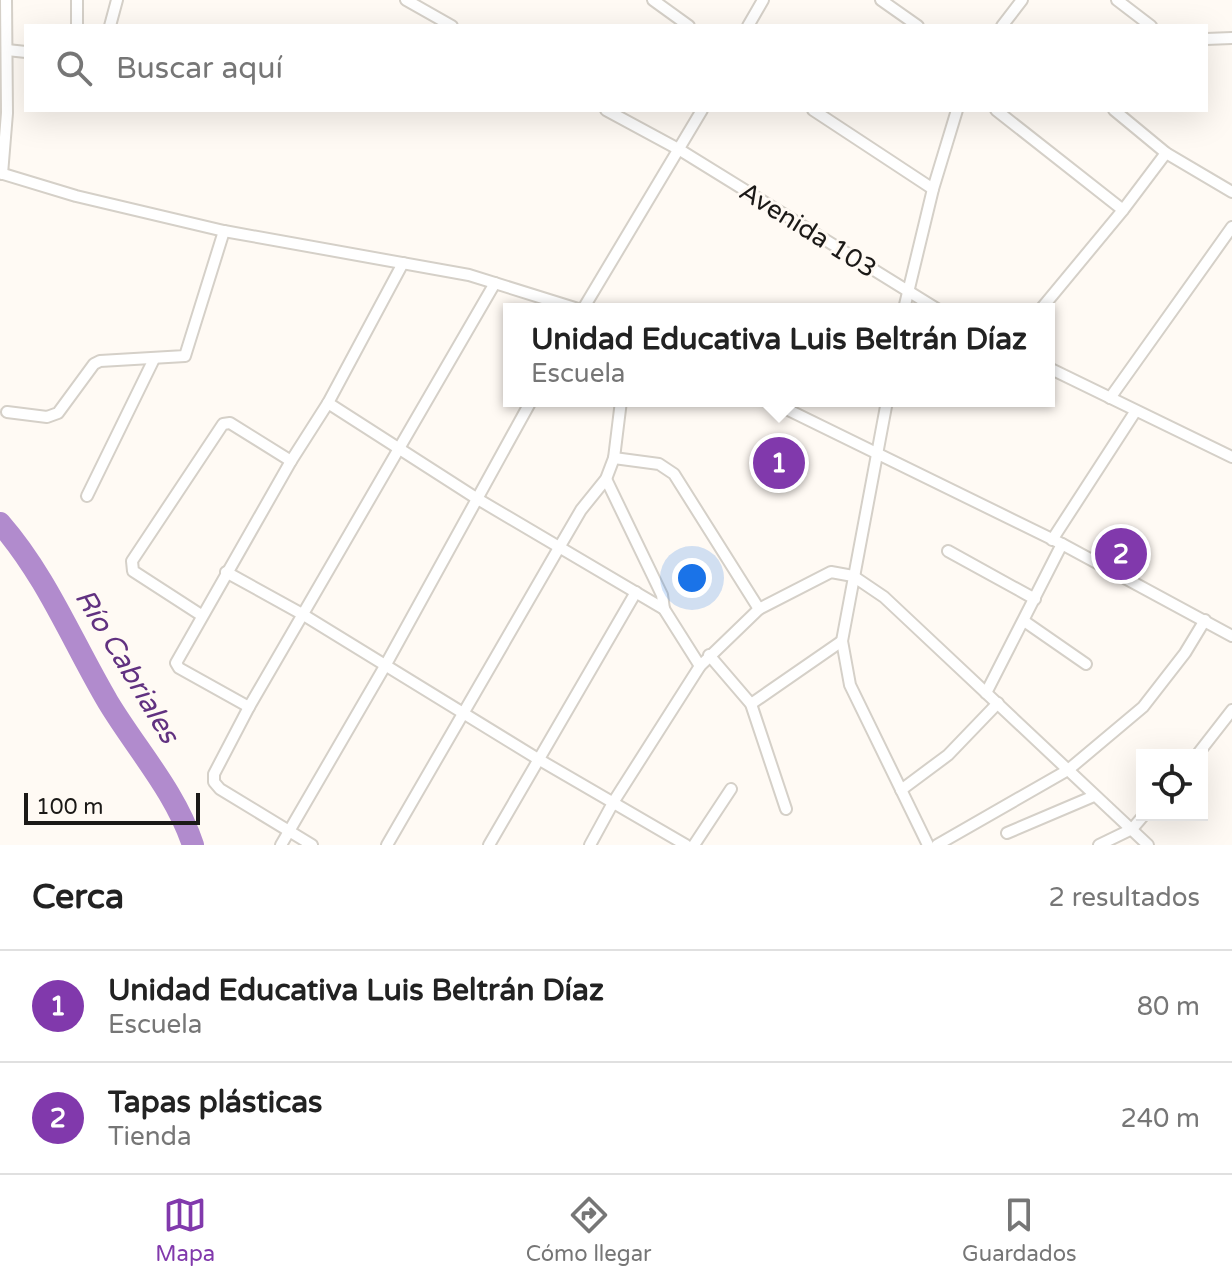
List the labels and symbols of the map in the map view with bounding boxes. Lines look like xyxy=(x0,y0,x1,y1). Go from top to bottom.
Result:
street label: Avenida 103 xyxy=(734,176,882,284)
pin: 1 xyxy=(753,433,805,493)
pin: 2 xyxy=(1095,524,1147,584)
your location xyxy=(672,558,712,598)
water label: Río Cabriales xyxy=(68,583,187,751)
scale bar xyxy=(24,789,200,825)

